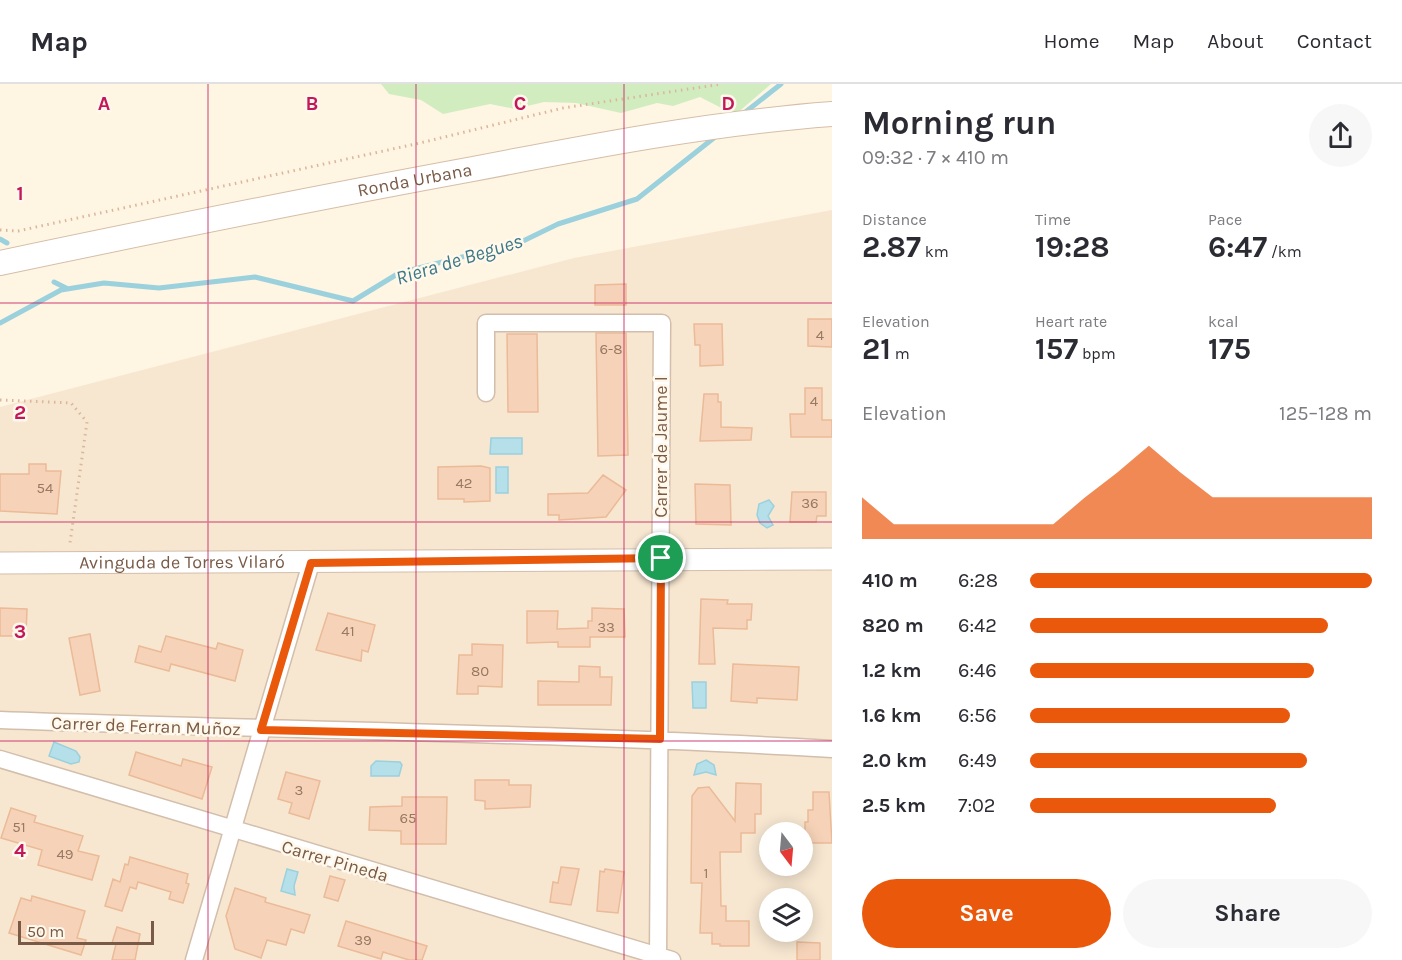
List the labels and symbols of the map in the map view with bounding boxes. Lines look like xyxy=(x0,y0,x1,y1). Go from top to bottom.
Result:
text: A xyxy=(98,92,111,115)
text: B xyxy=(306,92,318,115)
text: C xyxy=(514,92,526,115)
text: D xyxy=(721,92,735,115)
street label: Ronda Urbana xyxy=(356,158,474,201)
text: 1 xyxy=(16,182,24,205)
water label: Riera de Begues xyxy=(393,229,525,290)
house number: 4 xyxy=(816,326,825,344)
house number: 6-8 xyxy=(599,340,623,358)
street label: Carrer de Jaume I xyxy=(650,376,672,518)
house number: 4 xyxy=(810,392,819,410)
text: 2 xyxy=(14,401,26,424)
house number: 42 xyxy=(455,474,473,492)
house number: 54 xyxy=(37,479,54,497)
house number: 36 xyxy=(801,494,819,512)
pin xyxy=(635,532,686,583)
street label: Avinguda de Torres Vilaró xyxy=(79,551,285,574)
house number: 33 xyxy=(597,618,615,636)
text: 3 xyxy=(14,620,26,643)
house number: 41 xyxy=(341,622,355,640)
house number: 80 xyxy=(471,662,489,680)
street label: Carrer de Ferran Muñoz xyxy=(51,712,241,740)
house number: 3 xyxy=(295,781,303,799)
house number: 65 xyxy=(399,809,417,827)
house number: 51 xyxy=(12,818,26,836)
north arrow xyxy=(759,822,813,876)
street label: Carrer Pineda xyxy=(279,835,391,887)
text: 4 xyxy=(14,839,26,862)
house number: 49 xyxy=(56,845,74,863)
house number: 1 xyxy=(704,864,708,882)
scale bar xyxy=(18,918,154,946)
house number: 39 xyxy=(354,931,372,949)

